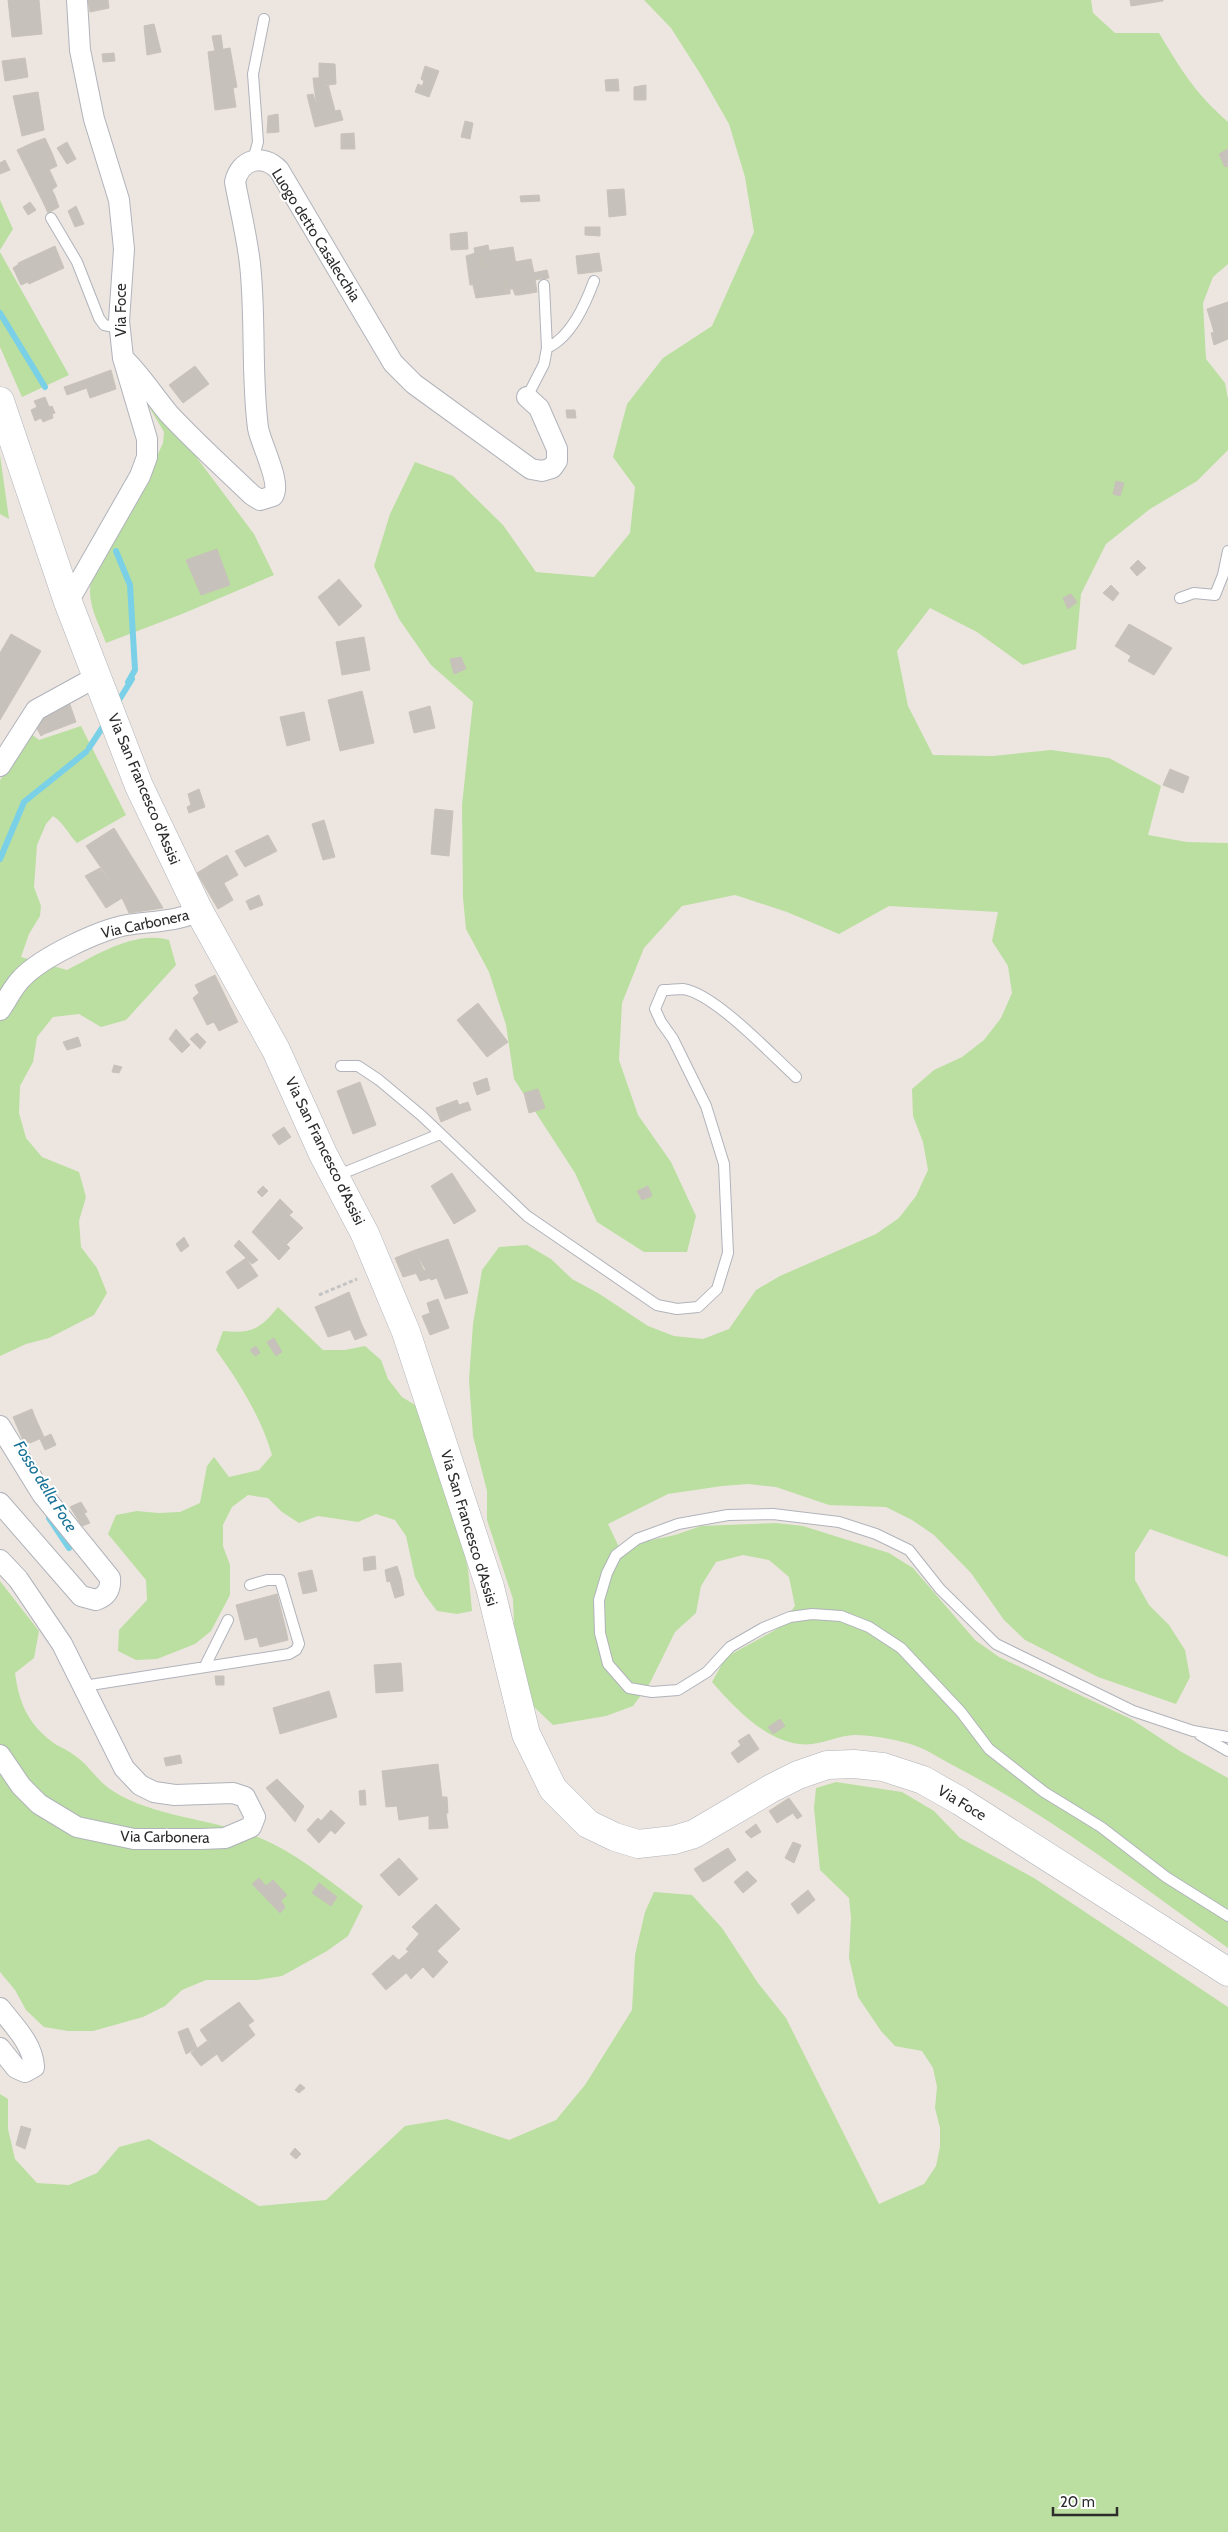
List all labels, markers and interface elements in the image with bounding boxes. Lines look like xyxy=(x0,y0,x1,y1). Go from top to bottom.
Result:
street label: Luogo detto Casalecchia xyxy=(268,165,365,305)
street label: Via Foce xyxy=(112,283,130,337)
street label: Via San Francesco d'Assisi xyxy=(104,711,184,867)
street label: Via Carbonera xyxy=(99,906,191,942)
street label: Via San Francesco d'Assisi xyxy=(281,1074,369,1228)
water label: Fosso della Foce xyxy=(10,1437,81,1535)
street label: Via San Francesco d'Assisi xyxy=(437,1448,501,1608)
street label: Via Foce xyxy=(934,1782,990,1825)
street label: Via Carbonera xyxy=(120,1827,211,1847)
scale bar xyxy=(1053,2484,1117,2516)
text: 20 m xyxy=(1060,2493,1095,2511)

